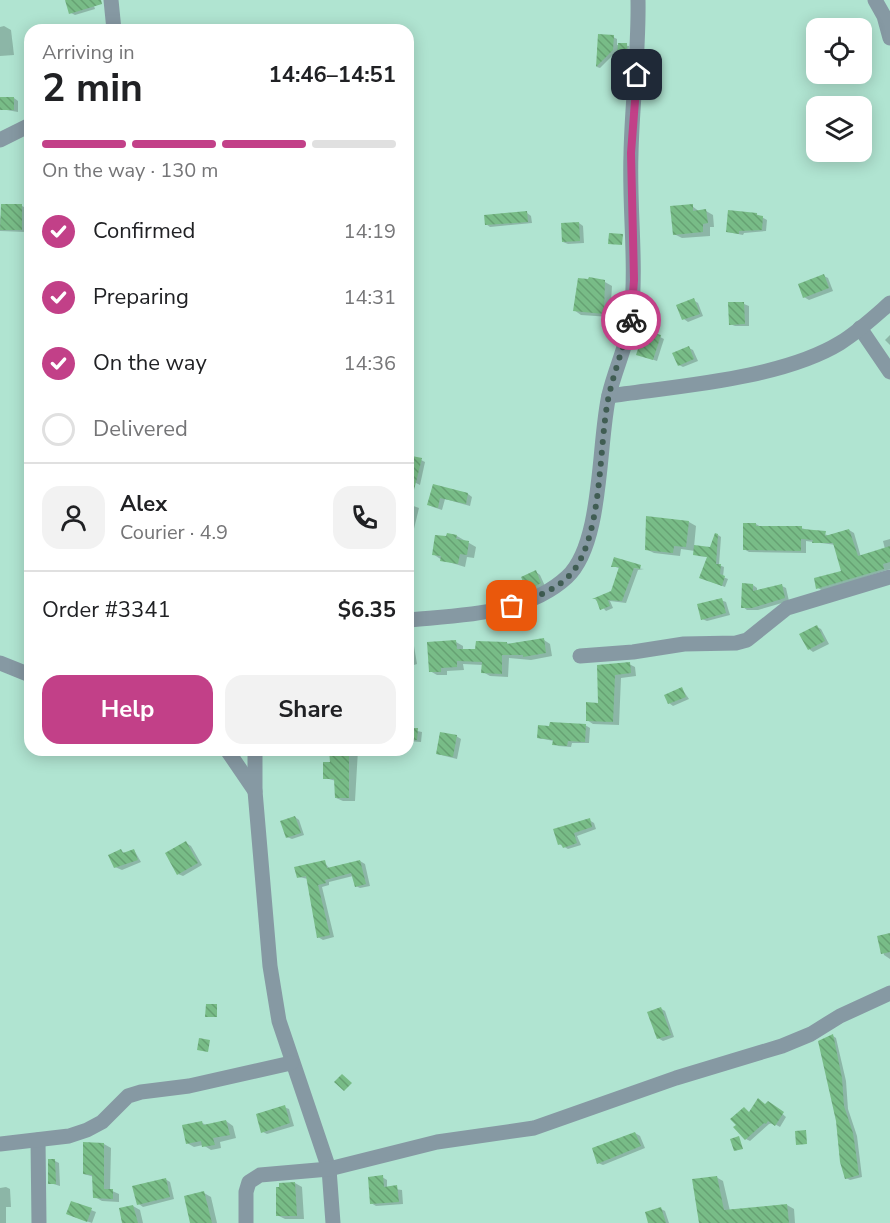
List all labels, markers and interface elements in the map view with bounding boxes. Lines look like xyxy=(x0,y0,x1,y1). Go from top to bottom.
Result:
map controls xyxy=(806,18,872,162)
button: locate xyxy=(806,18,872,84)
text: Arriving in xyxy=(42,39,135,66)
pin xyxy=(611,49,662,100)
icon: home xyxy=(620,58,653,91)
text: 14:46–14:51 xyxy=(268,60,396,90)
text: 2 min xyxy=(42,62,143,115)
button: layers xyxy=(806,96,872,162)
text: On the way · 130 m xyxy=(42,157,218,184)
icon: check xyxy=(42,215,75,248)
text: Confirmed xyxy=(93,216,195,246)
text: 14:19 xyxy=(343,218,396,245)
icon: check xyxy=(42,281,75,314)
text: Preparing xyxy=(93,282,189,312)
text: 14:31 xyxy=(343,284,396,311)
courier xyxy=(601,290,661,350)
icon: bike xyxy=(615,304,648,337)
icon: check xyxy=(42,347,75,380)
text: On the way xyxy=(93,348,207,378)
text: 14:36 xyxy=(343,350,396,377)
text: Delivered xyxy=(93,414,188,444)
button: person xyxy=(42,486,105,549)
button: phone xyxy=(333,486,396,549)
text: Alex xyxy=(120,489,167,519)
text: Courier · 4.9 xyxy=(120,519,228,546)
pin xyxy=(486,580,537,631)
icon: bag xyxy=(495,589,528,622)
text: Order #3341 xyxy=(42,595,171,625)
text: $6.35 xyxy=(338,595,396,625)
button: Help xyxy=(42,675,213,744)
button: Share xyxy=(225,675,396,744)

